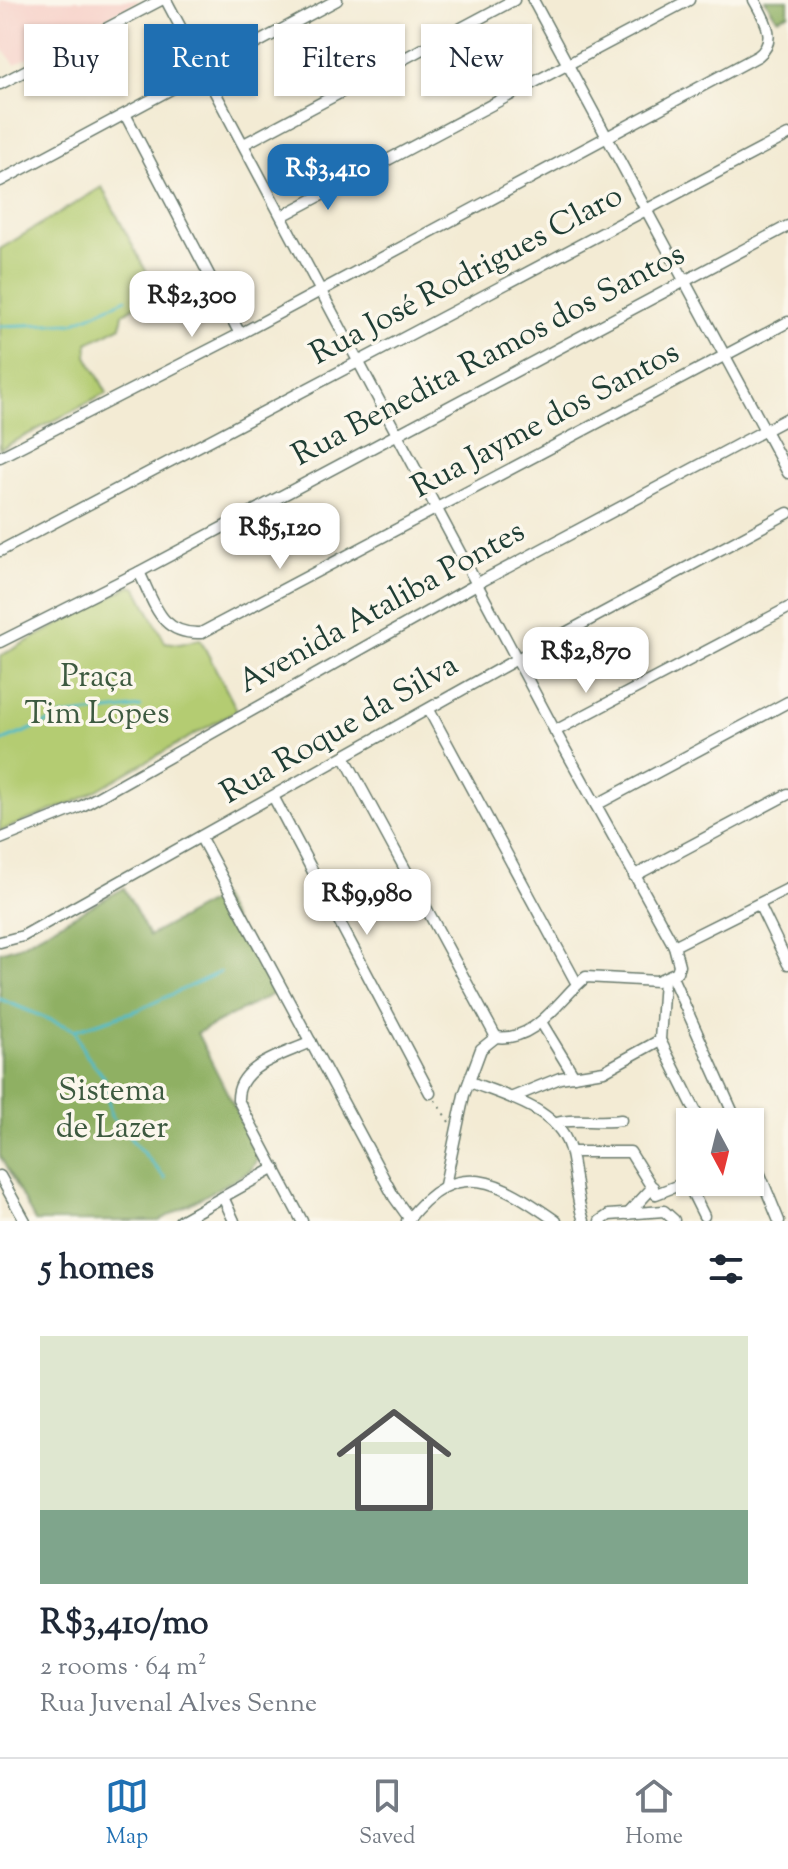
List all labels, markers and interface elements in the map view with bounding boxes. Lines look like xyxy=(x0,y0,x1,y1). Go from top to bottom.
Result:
chip: Buy xyxy=(24,24,128,96)
chip: Rent xyxy=(144,24,258,96)
chip: Filters xyxy=(274,24,405,96)
chip: New xyxy=(421,24,532,96)
pin: R$3,410 xyxy=(254,144,402,212)
text: R$3,410 xyxy=(286,151,370,188)
street label: Rua José Rodrigues Claro xyxy=(302,174,632,378)
street label: Rua Benedita Ramos dos Santos xyxy=(284,233,694,479)
pin: R$2,300 xyxy=(118,271,266,339)
text: R$2,300 xyxy=(148,278,236,315)
street label: Rua Jayme dos Santos xyxy=(404,331,688,511)
pin: R$5,120 xyxy=(206,503,354,571)
street label: Avenida Ataliba Pontes xyxy=(230,510,534,706)
text: R$5,120 xyxy=(239,510,321,547)
pin: R$2,870 xyxy=(512,627,660,695)
text: R$2,870 xyxy=(541,634,631,671)
street label: Rua Roque da Silva xyxy=(213,643,467,817)
park label: Praça Tim Lopes xyxy=(24,655,170,738)
pin: R$9,980 xyxy=(293,869,441,937)
text: R$9,980 xyxy=(322,876,412,913)
park label: Sistema de Lazer xyxy=(56,1069,168,1152)
north arrow xyxy=(676,1108,764,1196)
map controls xyxy=(676,1108,764,1196)
text: 5 homes xyxy=(40,1245,154,1294)
icon: filters xyxy=(704,1247,748,1291)
icon: home xyxy=(322,1388,466,1532)
text: R$3,410/mo xyxy=(40,1600,209,1649)
text: 2 rooms · 64 m² xyxy=(40,1649,207,1686)
text: Rua Juvenal Alves Senne xyxy=(40,1686,317,1723)
tab: Map xyxy=(105,1774,149,1854)
tab: Saved xyxy=(359,1774,415,1854)
tab: Home xyxy=(625,1774,683,1854)

